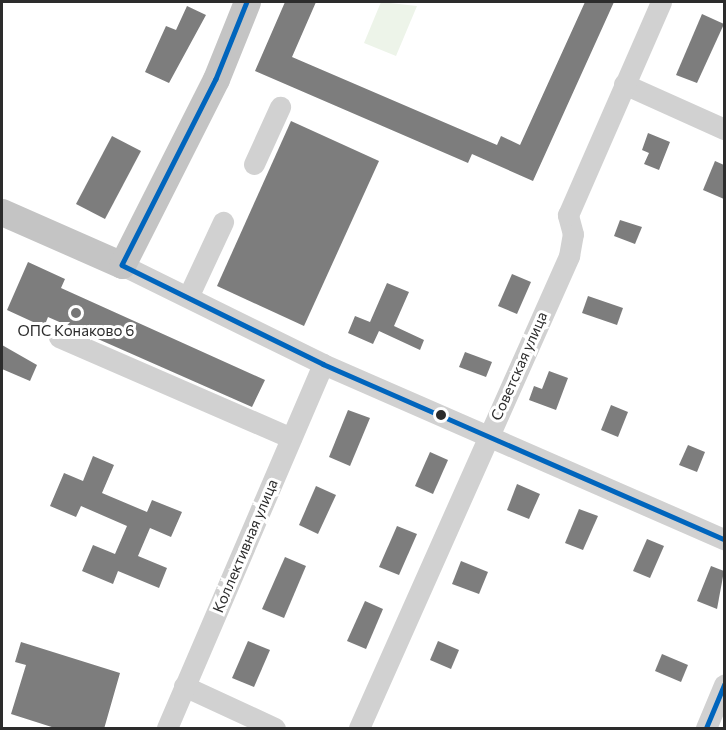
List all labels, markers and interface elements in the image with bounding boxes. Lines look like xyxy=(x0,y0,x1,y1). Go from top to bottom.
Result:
marker: ОПС Конаково 6 xyxy=(69,306,83,320)
street label: Советская улица xyxy=(487,309,551,423)
place label: ОПС Конаково 6 xyxy=(18,322,134,340)
unlabelled marker xyxy=(435,409,447,421)
street label: Коллективная улица xyxy=(209,476,281,616)

